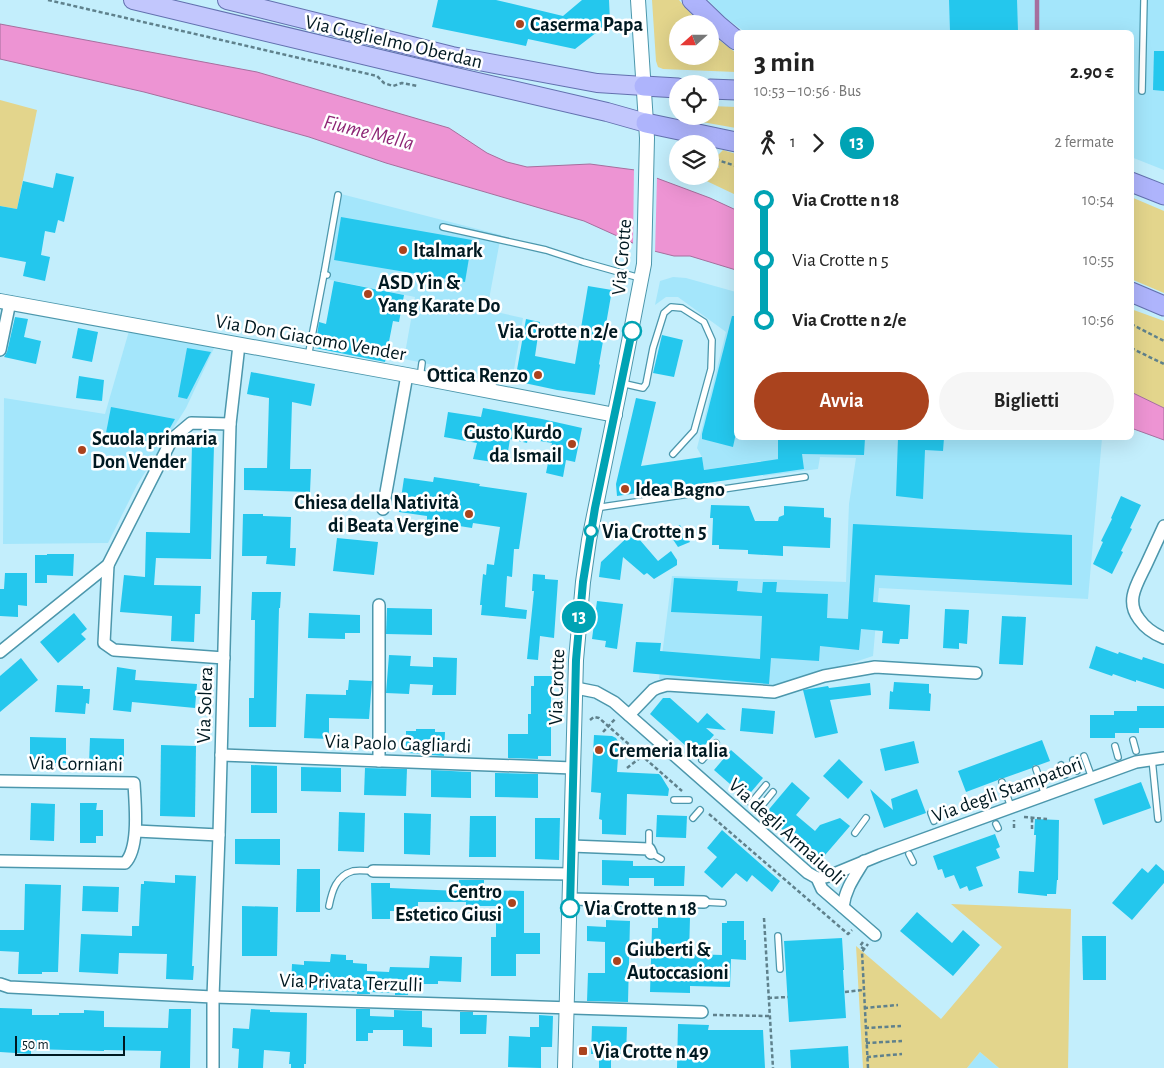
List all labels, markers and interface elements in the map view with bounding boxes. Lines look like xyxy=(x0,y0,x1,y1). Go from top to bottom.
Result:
street label: Via Guglielmo Oberdan xyxy=(303,12,485,72)
place label: Caserma Papa xyxy=(530,15,643,35)
north arrow xyxy=(669,15,719,65)
map controls xyxy=(669,15,719,185)
marker: Caserma Papa xyxy=(514,18,526,30)
text: 3 min xyxy=(754,49,815,77)
text: 2.90 € xyxy=(1070,63,1114,82)
button: locate xyxy=(669,75,719,125)
text: 10:53 – 10:56 · Bus xyxy=(754,83,861,99)
water label: Fiume Mella xyxy=(322,111,416,154)
icon: walk xyxy=(754,129,782,157)
icon: forward xyxy=(804,129,832,157)
text: 1 xyxy=(790,134,796,150)
text: 13 xyxy=(850,134,864,152)
text: 2 fermate xyxy=(1055,134,1114,150)
button: layers xyxy=(669,135,719,185)
text: Via Crotte n 18 xyxy=(792,191,899,210)
text: 10:54 xyxy=(1082,192,1114,208)
street label: Via Crotte xyxy=(609,218,635,296)
place label: Italmark xyxy=(413,241,483,261)
marker: Italmark xyxy=(397,244,409,256)
text: Via Crotte n 5 xyxy=(792,251,889,270)
text: 10:55 xyxy=(1083,252,1114,268)
place label: ASD Yin & Yang Karate Do xyxy=(378,273,500,316)
marker: ASD Yin & Yang Karate Do xyxy=(362,288,374,300)
street label: Via Don Giacomo Vender xyxy=(214,311,408,365)
text: Via Crotte n 2/e xyxy=(792,311,906,330)
text: 10:56 xyxy=(1082,312,1114,328)
marker: Via Crotte n 2/e xyxy=(622,321,642,341)
place label: Via Crotte n 2/e xyxy=(498,322,618,342)
place label: Ottica Renzo xyxy=(427,366,528,386)
marker: Ottica Renzo xyxy=(532,369,544,381)
button: Avvia xyxy=(754,372,929,430)
button: Biglietti xyxy=(939,372,1114,430)
place label: Gusto Kurdo da Ismail xyxy=(464,423,562,466)
place label: Scuola primaria Don Vender xyxy=(92,429,218,472)
marker: Gusto Kurdo da Ismail xyxy=(566,438,578,450)
marker: Scuola primaria Don Vender xyxy=(76,444,88,456)
place label: Idea Bagno xyxy=(635,480,725,500)
marker: Idea Bagno xyxy=(619,483,631,495)
place label: Chiesa della Natività di Beata Vergine xyxy=(294,493,459,536)
marker: Chiesa della Natività di Beata Vergine xyxy=(463,508,475,520)
place label: Via Crotte n 5 xyxy=(602,522,707,542)
marker: Via Crotte n 5 xyxy=(584,524,598,538)
line badge: 13 xyxy=(556,601,602,633)
text: 13 xyxy=(572,608,586,626)
street label: Via Crotte xyxy=(546,648,568,726)
street label: Via Solera xyxy=(194,666,216,744)
street label: Via Paolo Gagliardi xyxy=(324,731,472,757)
place label: Cremeria Italia xyxy=(609,741,728,761)
marker: Cremeria Italia xyxy=(593,744,605,756)
street label: Via Corniani xyxy=(29,753,123,775)
street label: Via degli Stampatori xyxy=(930,753,1085,826)
street label: Via degli Armaiuoli xyxy=(724,775,848,889)
place label: Centro Estetico Giusi xyxy=(395,882,502,925)
marker: Centro Estetico Giusi xyxy=(506,897,518,909)
marker: Via Crotte n 18 xyxy=(560,898,580,918)
place label: Via Crotte n 18 xyxy=(584,899,697,919)
place label: Giuberti & Autoccasioni xyxy=(627,940,729,983)
marker: Giuberti & Autoccasioni xyxy=(611,955,623,967)
street label: Via Privata Terzulli xyxy=(279,970,423,996)
scale bar xyxy=(15,1033,125,1056)
text: 50 m xyxy=(22,1038,49,1052)
place label: Via Crotte n 49 xyxy=(593,1042,709,1062)
marker: Via Crotte n 49 xyxy=(577,1045,589,1057)

